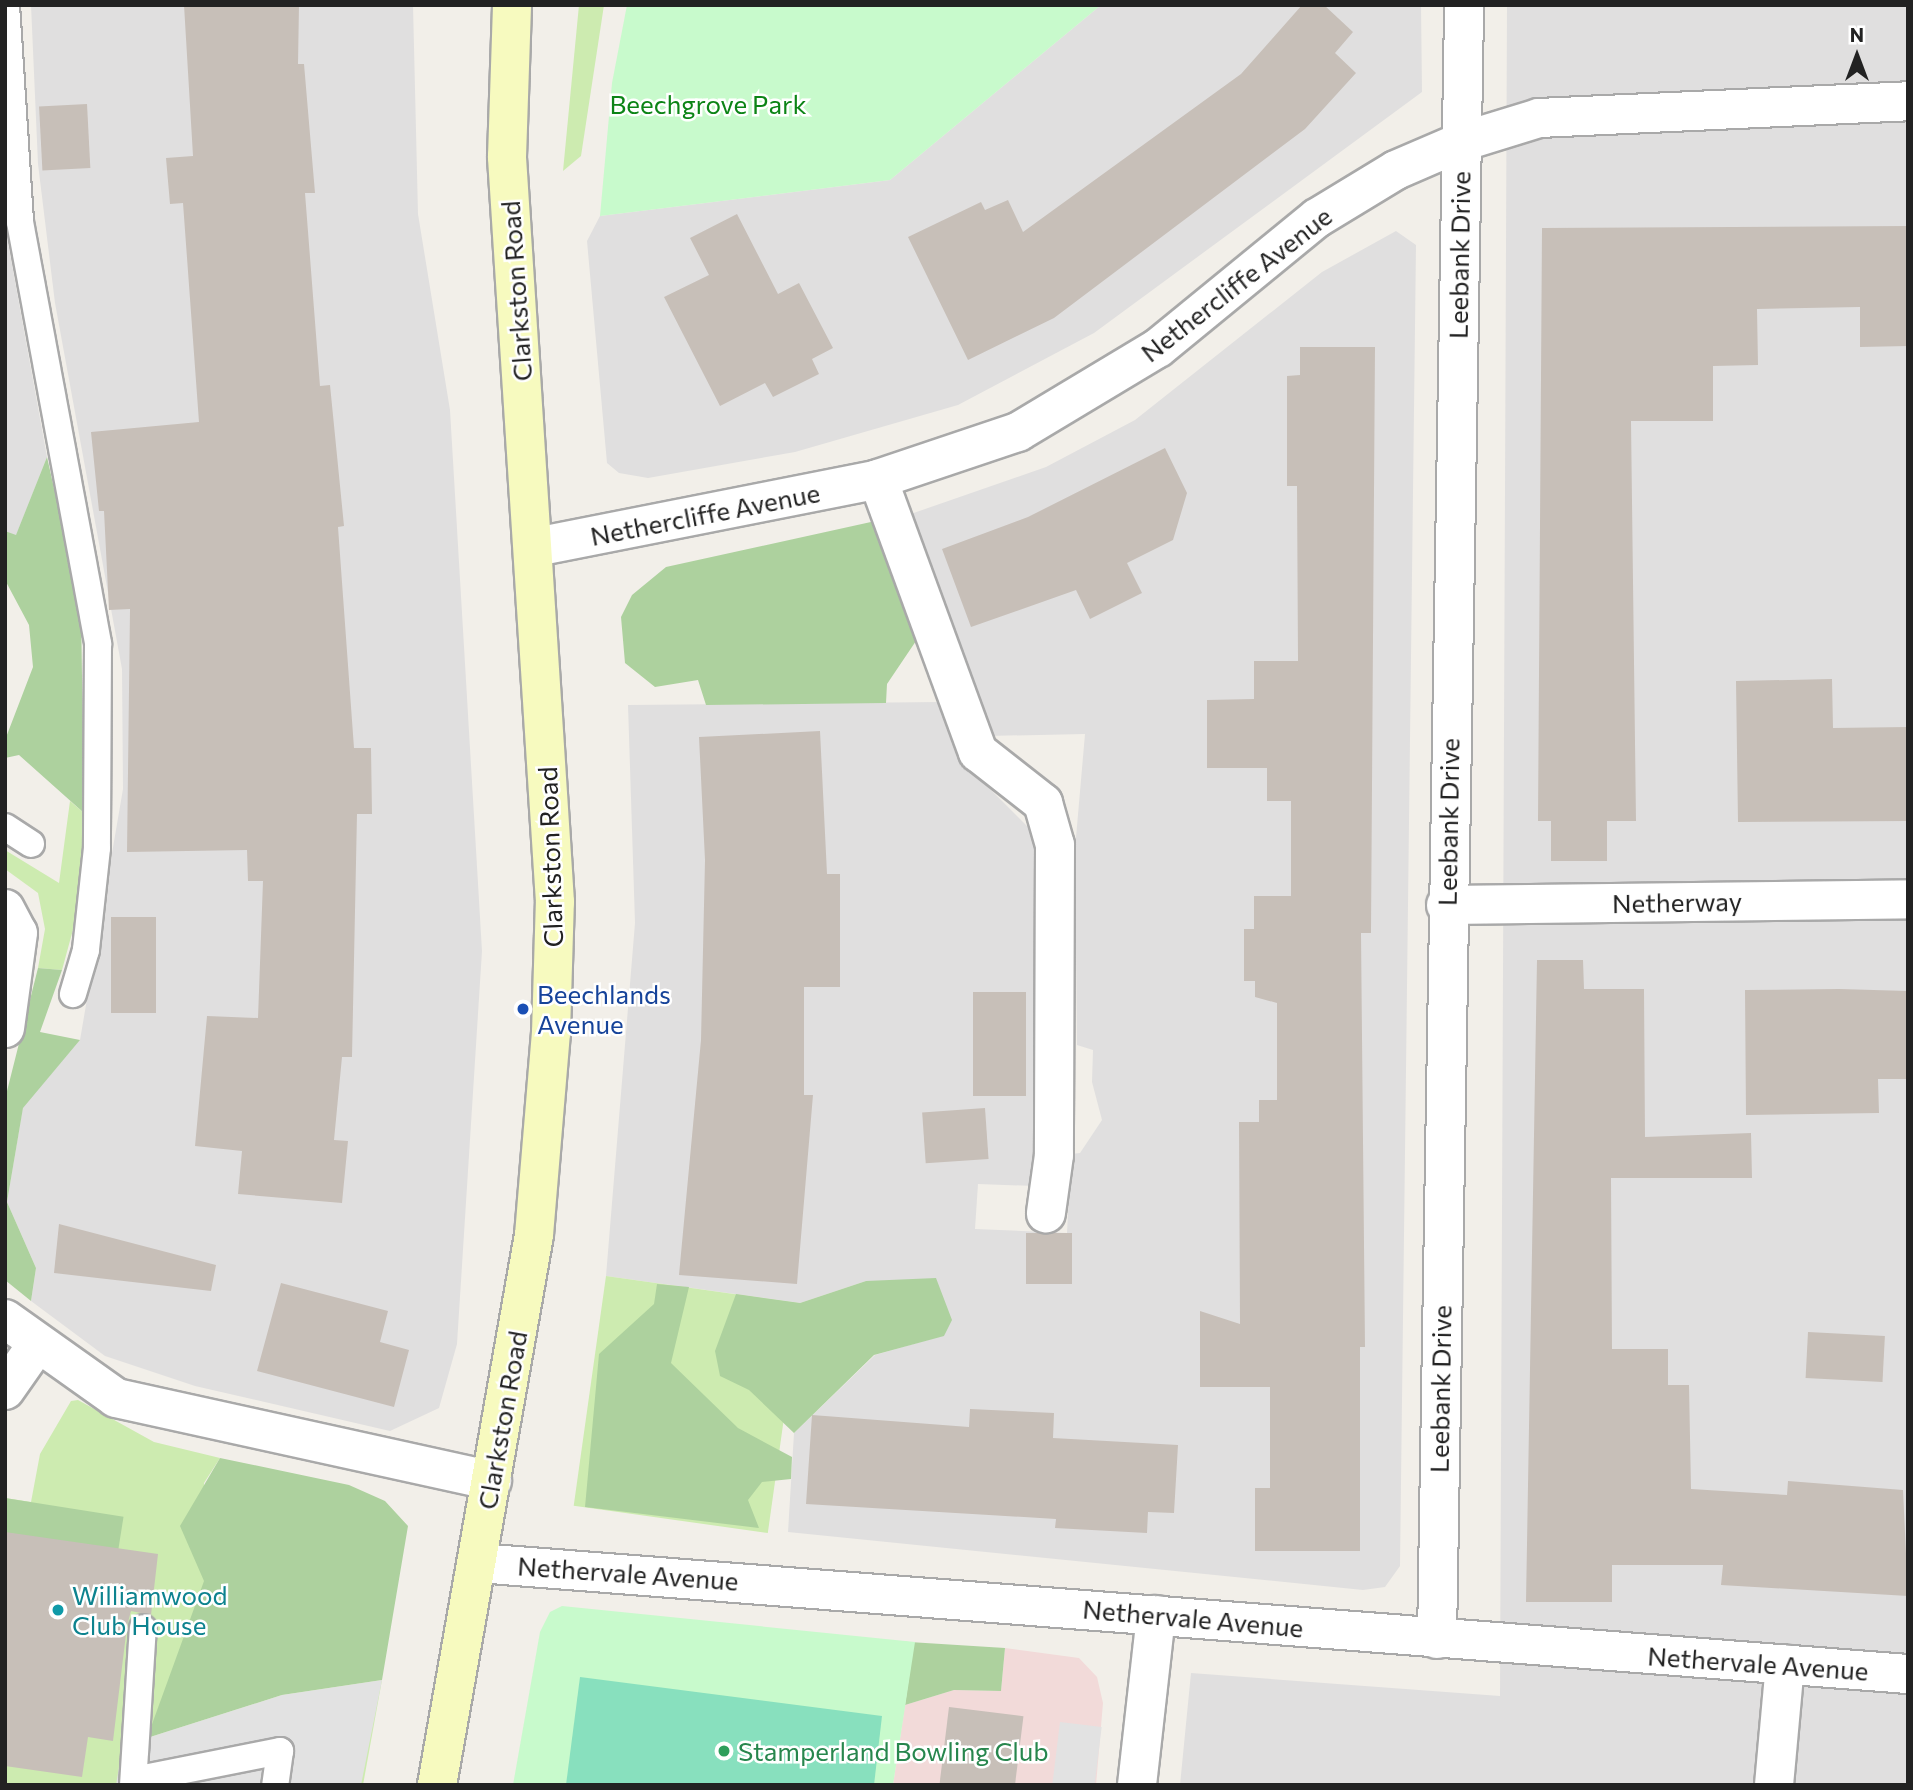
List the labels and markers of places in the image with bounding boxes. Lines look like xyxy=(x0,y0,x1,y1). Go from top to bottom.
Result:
place label: Beechlands Avenue xyxy=(537,978,671,1040)
marker: Beechlands Avenue xyxy=(515,1001,531,1017)
place label: Williamwood Club House xyxy=(72,1579,228,1640)
marker: Williamwood Club House xyxy=(50,1602,66,1618)
place label: Stamperland Bowling Club xyxy=(738,1735,1049,1767)
marker: Stamperland Bowling Club xyxy=(716,1743,732,1759)

